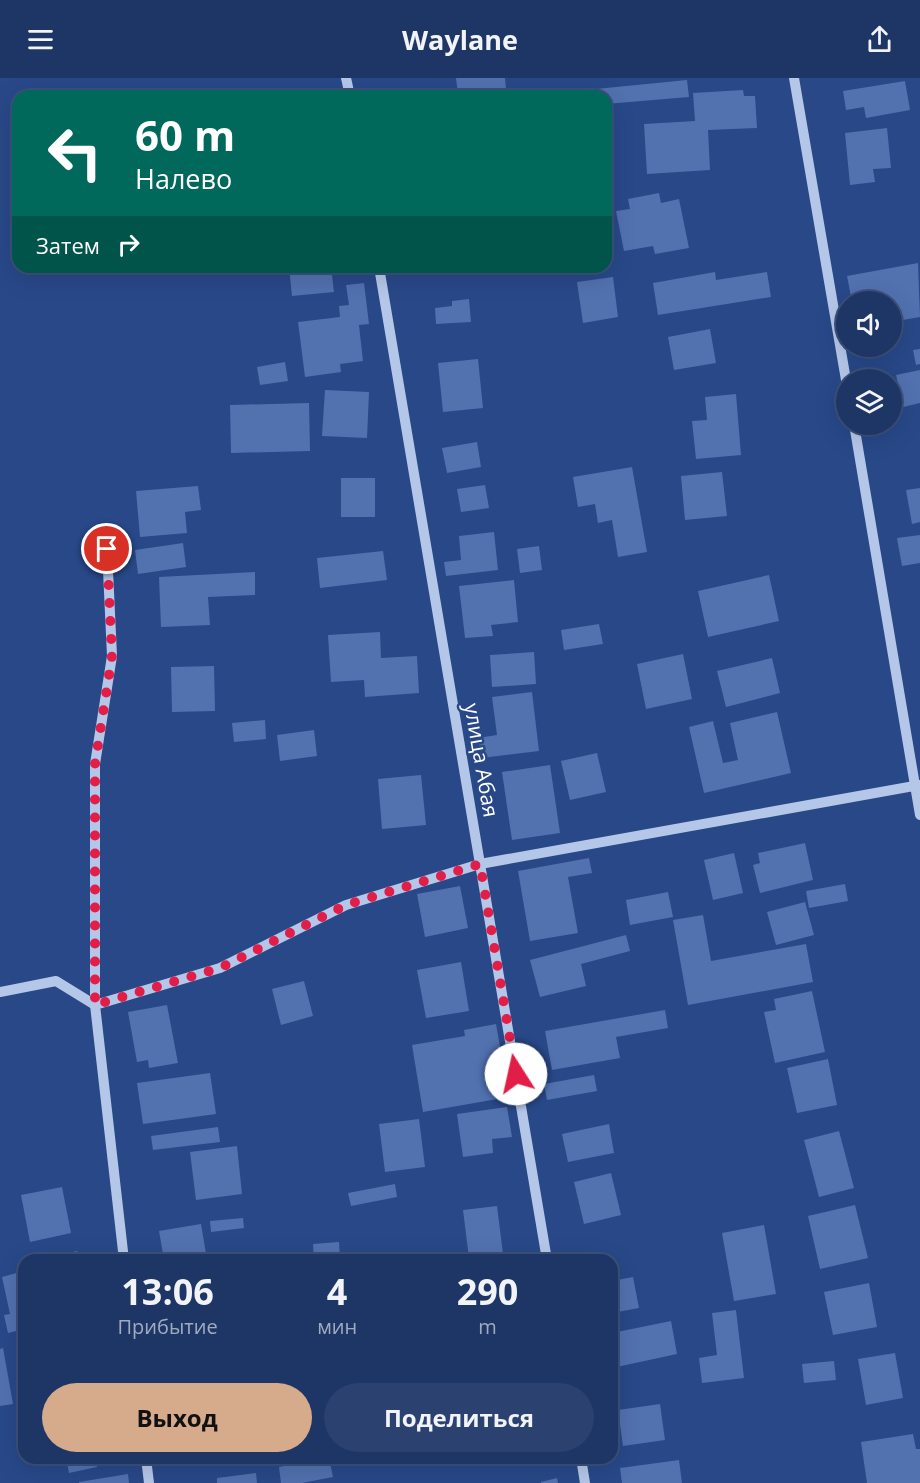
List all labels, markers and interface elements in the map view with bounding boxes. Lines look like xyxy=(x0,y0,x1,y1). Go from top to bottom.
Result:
text: Waylane xyxy=(402,21,518,58)
icon: menu xyxy=(24,23,57,56)
icon: share xyxy=(863,23,896,56)
text: 60 m xyxy=(135,106,235,163)
icon: left xyxy=(36,114,114,192)
text: Налево xyxy=(135,160,232,197)
icon: right xyxy=(112,228,145,261)
text: Затем xyxy=(36,230,100,260)
map controls xyxy=(836,291,902,435)
button: sound xyxy=(836,291,902,357)
button: layers xyxy=(836,369,902,435)
pin xyxy=(81,523,132,574)
icon: arrive xyxy=(90,532,123,565)
street label: улица Абая xyxy=(458,701,506,819)
position arrow xyxy=(484,1042,548,1106)
text: 13:06 xyxy=(121,1267,214,1316)
text: 4 xyxy=(327,1267,347,1316)
text: 290 xyxy=(457,1267,518,1316)
text: Прибытие xyxy=(118,1313,218,1340)
text: мин xyxy=(317,1313,357,1340)
text: m xyxy=(478,1313,497,1340)
button: Выход xyxy=(42,1383,312,1452)
button: Поделиться xyxy=(324,1383,594,1452)

